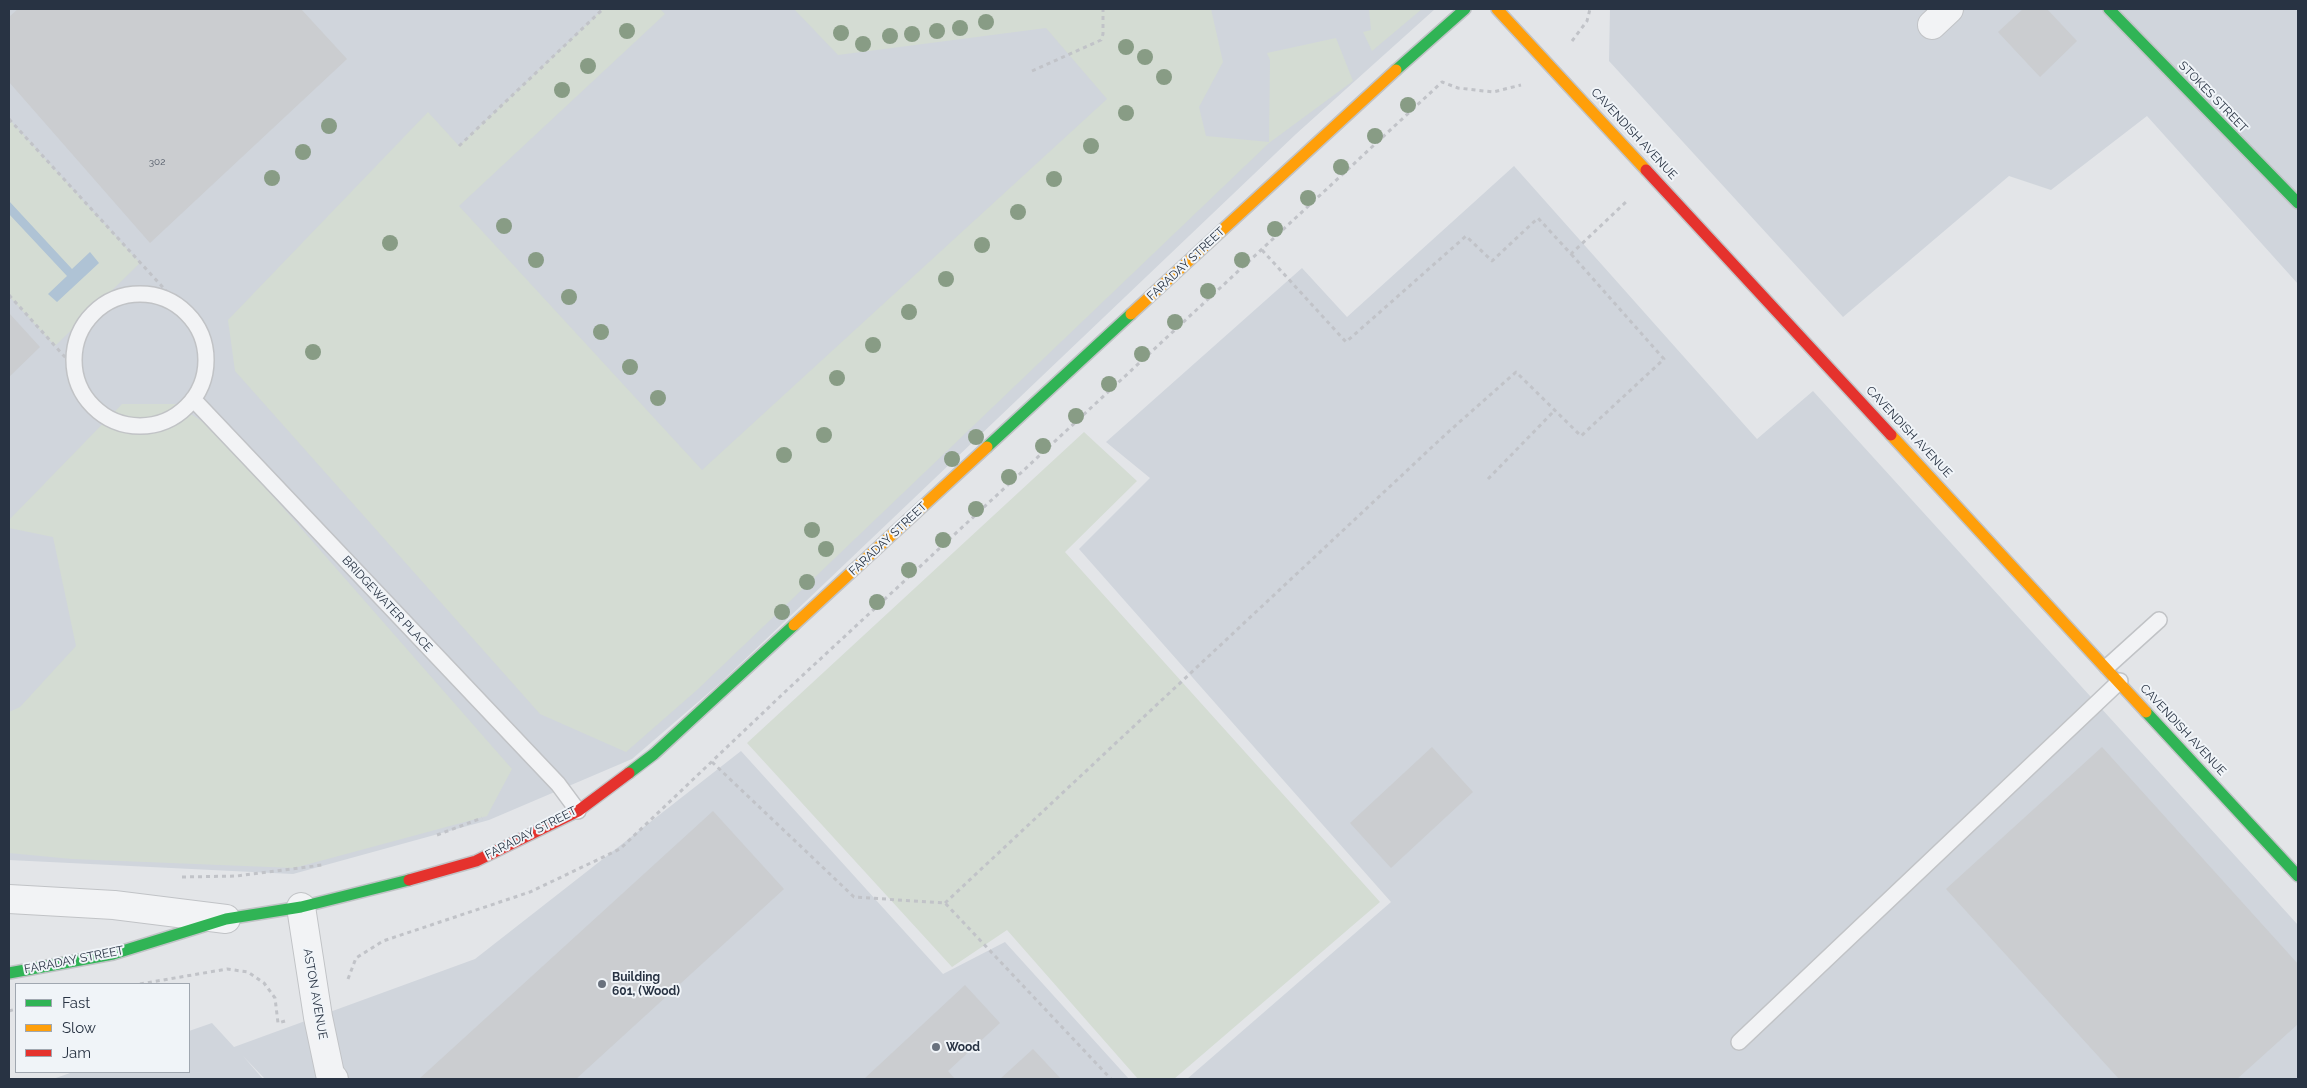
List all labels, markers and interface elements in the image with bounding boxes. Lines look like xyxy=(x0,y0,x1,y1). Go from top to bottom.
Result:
street label: STOKES STREET xyxy=(2176,59,2250,135)
street label: CAVENDISH AVENUE xyxy=(1588,85,1680,183)
house number: 302 xyxy=(149,156,165,168)
street label: FARADAY STREET xyxy=(1144,224,1228,304)
street label: CAVENDISH AVENUE xyxy=(1863,383,1955,481)
street label: FARADAY STREET xyxy=(846,499,930,579)
street label: BRIDGEWATER PLACE xyxy=(339,553,435,655)
street label: CAVENDISH AVENUE xyxy=(2137,681,2229,779)
street label: FARADAY STREET xyxy=(483,804,579,862)
street label: FARADAY STREET xyxy=(23,943,125,977)
street label: ASTON AVENUE xyxy=(300,947,330,1041)
place label: Building 601, (Wood) xyxy=(612,970,680,998)
marker: Building 601, (Wood) xyxy=(596,978,608,990)
legend xyxy=(15,983,190,1073)
text: Fast xyxy=(62,994,90,1012)
text: Slow xyxy=(62,1019,96,1037)
place label: Wood xyxy=(946,1040,980,1054)
marker: Wood xyxy=(930,1041,942,1053)
text: Jam xyxy=(62,1044,91,1062)

